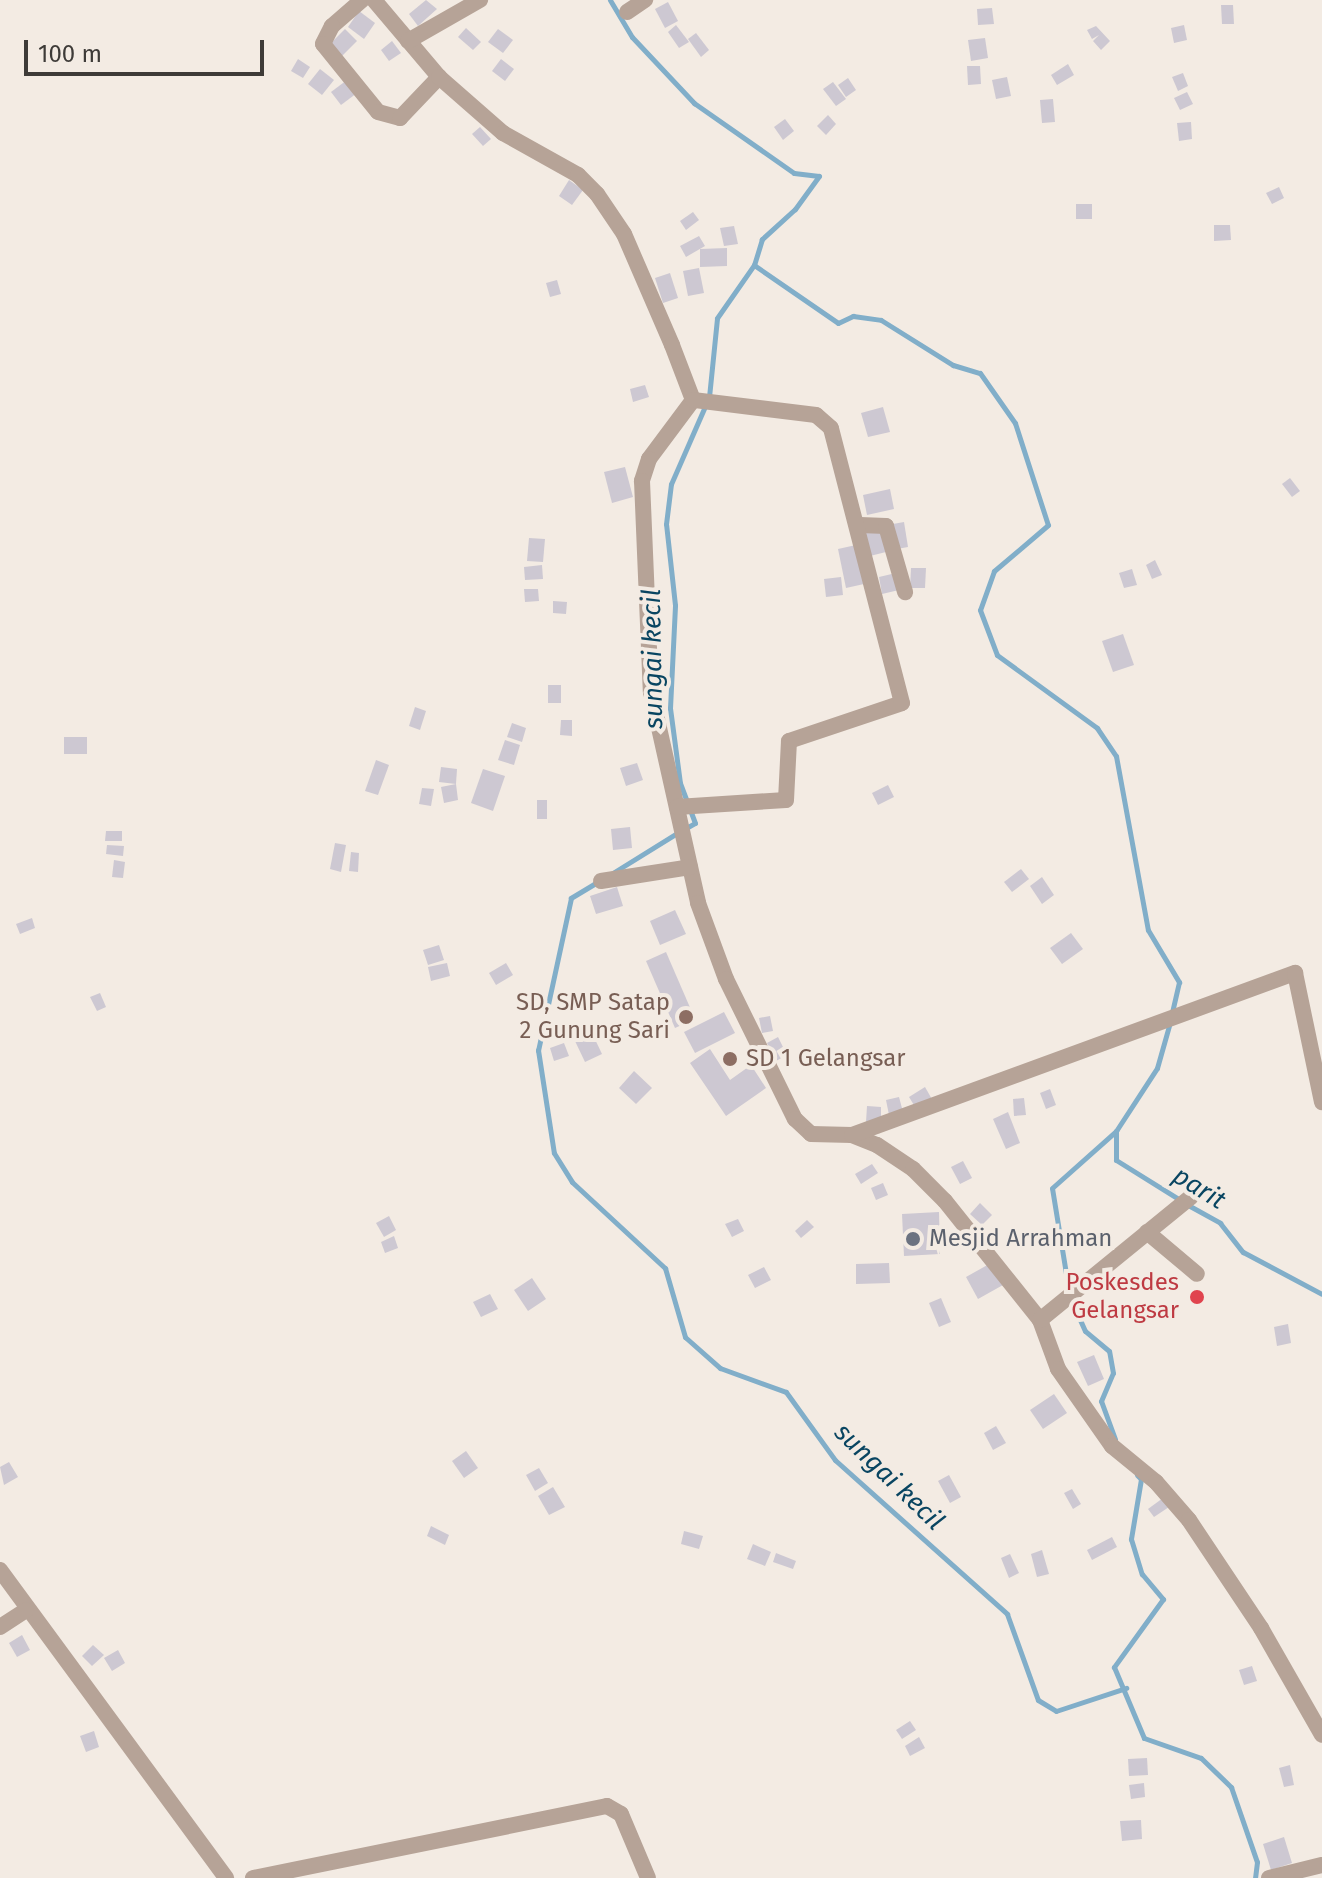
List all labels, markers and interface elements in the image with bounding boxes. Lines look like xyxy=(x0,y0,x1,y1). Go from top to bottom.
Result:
scale bar xyxy=(28,24,268,74)
text: 100 m xyxy=(38,40,102,68)
water label: sungai kecil xyxy=(636,589,670,729)
place label: SD, SMP Satap 2 Gunung Sari xyxy=(516,989,670,1045)
marker: SD, SMP Satap 2 Gunung Sari xyxy=(677,1008,695,1026)
place label: SD 1 Gelangsar xyxy=(746,1045,906,1073)
marker: SD 1 Gelangsar xyxy=(721,1050,739,1068)
water label: parit xyxy=(1167,1160,1231,1216)
place label: Mesjid Arrahman xyxy=(929,1225,1112,1253)
marker: Mesjid Arrahman xyxy=(904,1230,922,1248)
place label: Poskesdes Gelangsar xyxy=(1066,1269,1179,1325)
marker: Poskesdes Gelangsar xyxy=(1186,1286,1208,1308)
water label: sungai kecil xyxy=(828,1417,950,1537)

